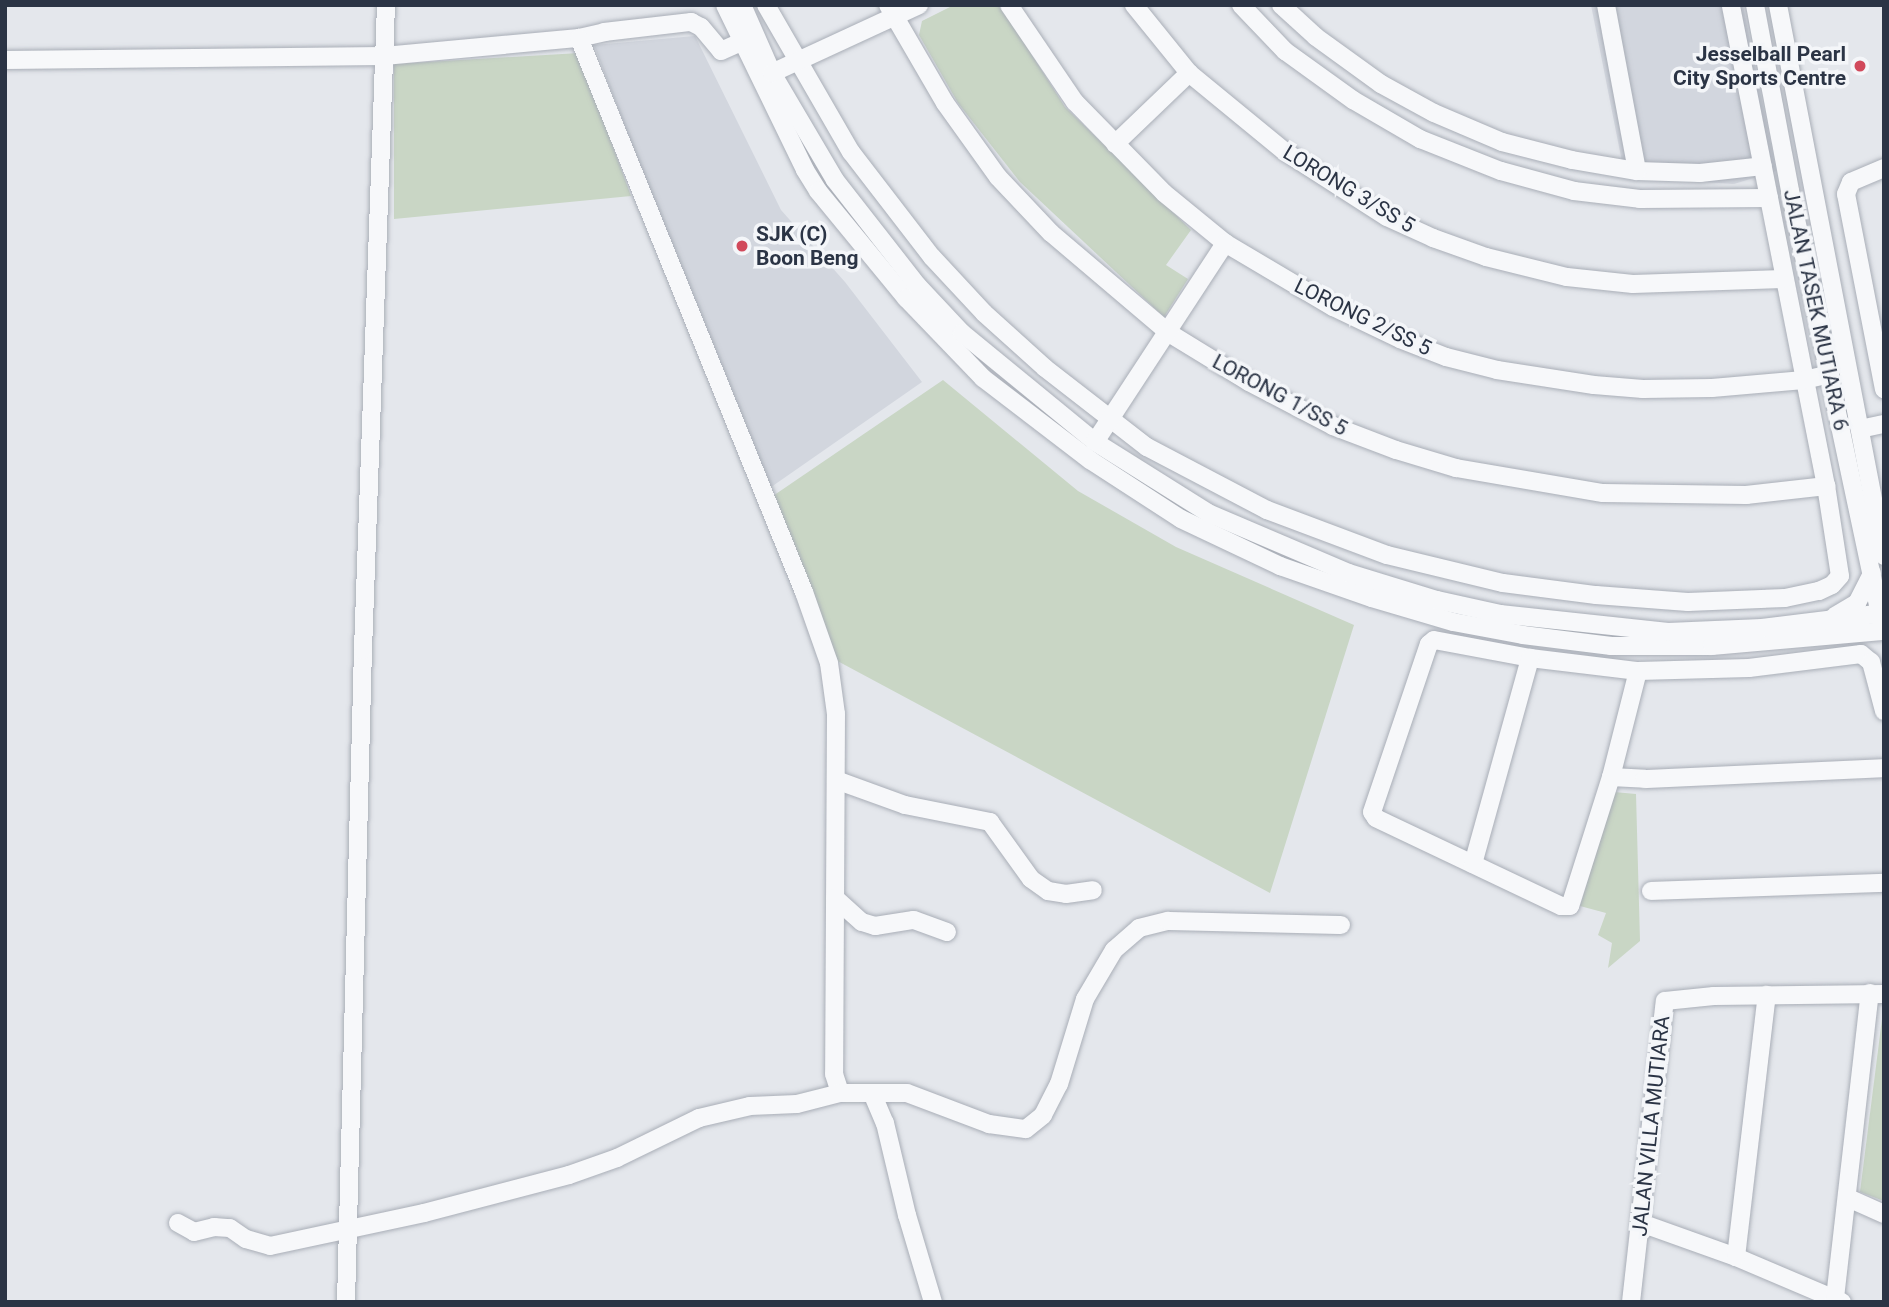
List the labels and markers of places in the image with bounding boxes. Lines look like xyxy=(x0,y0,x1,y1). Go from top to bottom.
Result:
place label: Jesselball Pearl City Sports Centre xyxy=(1673,41,1846,91)
marker: Jesselball Pearl City Sports Centre xyxy=(1852,58,1868,74)
place label: SJK (C) Boon Beng xyxy=(756,221,859,271)
marker: SJK (C) Boon Beng xyxy=(734,238,750,254)

